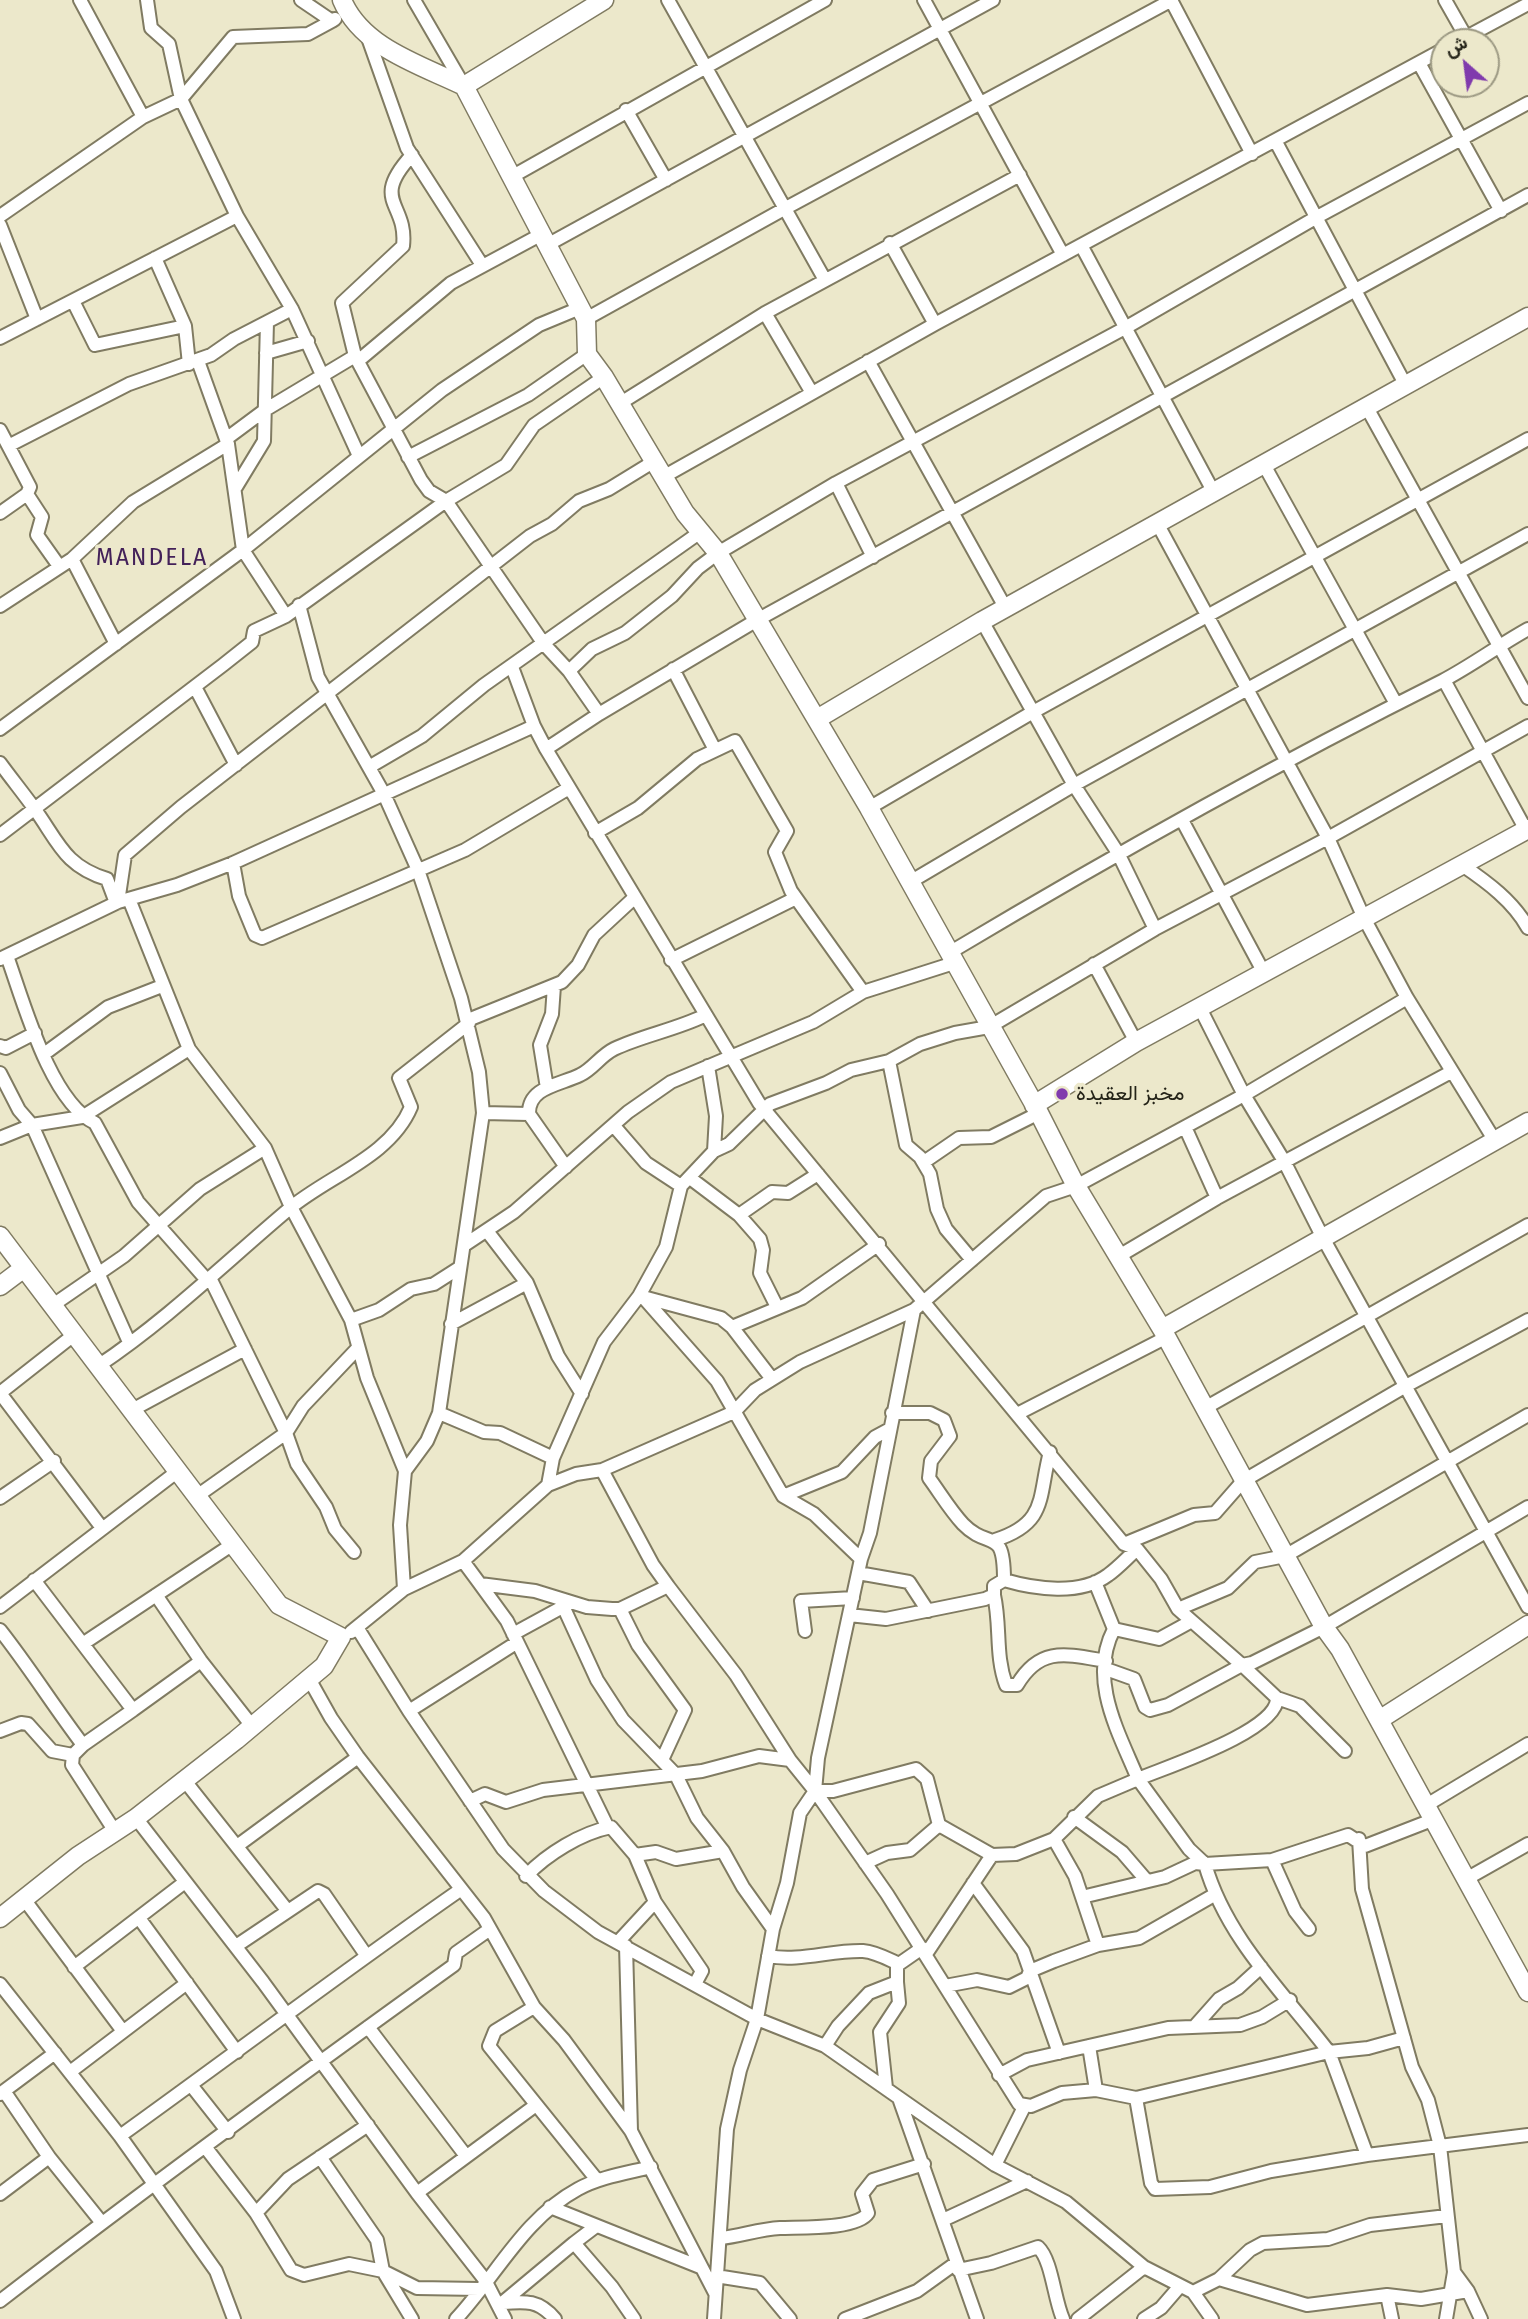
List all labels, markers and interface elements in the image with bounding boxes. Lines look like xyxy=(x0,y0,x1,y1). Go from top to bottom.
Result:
north arrow xyxy=(1430,28,1500,98)
text: ش xyxy=(1440,30,1471,61)
district label: MANDELA xyxy=(97,545,207,573)
place label: مخبز العقيدة xyxy=(1076,1081,1184,1107)
marker: مخبز العقيدة xyxy=(1054,1086,1070,1102)

